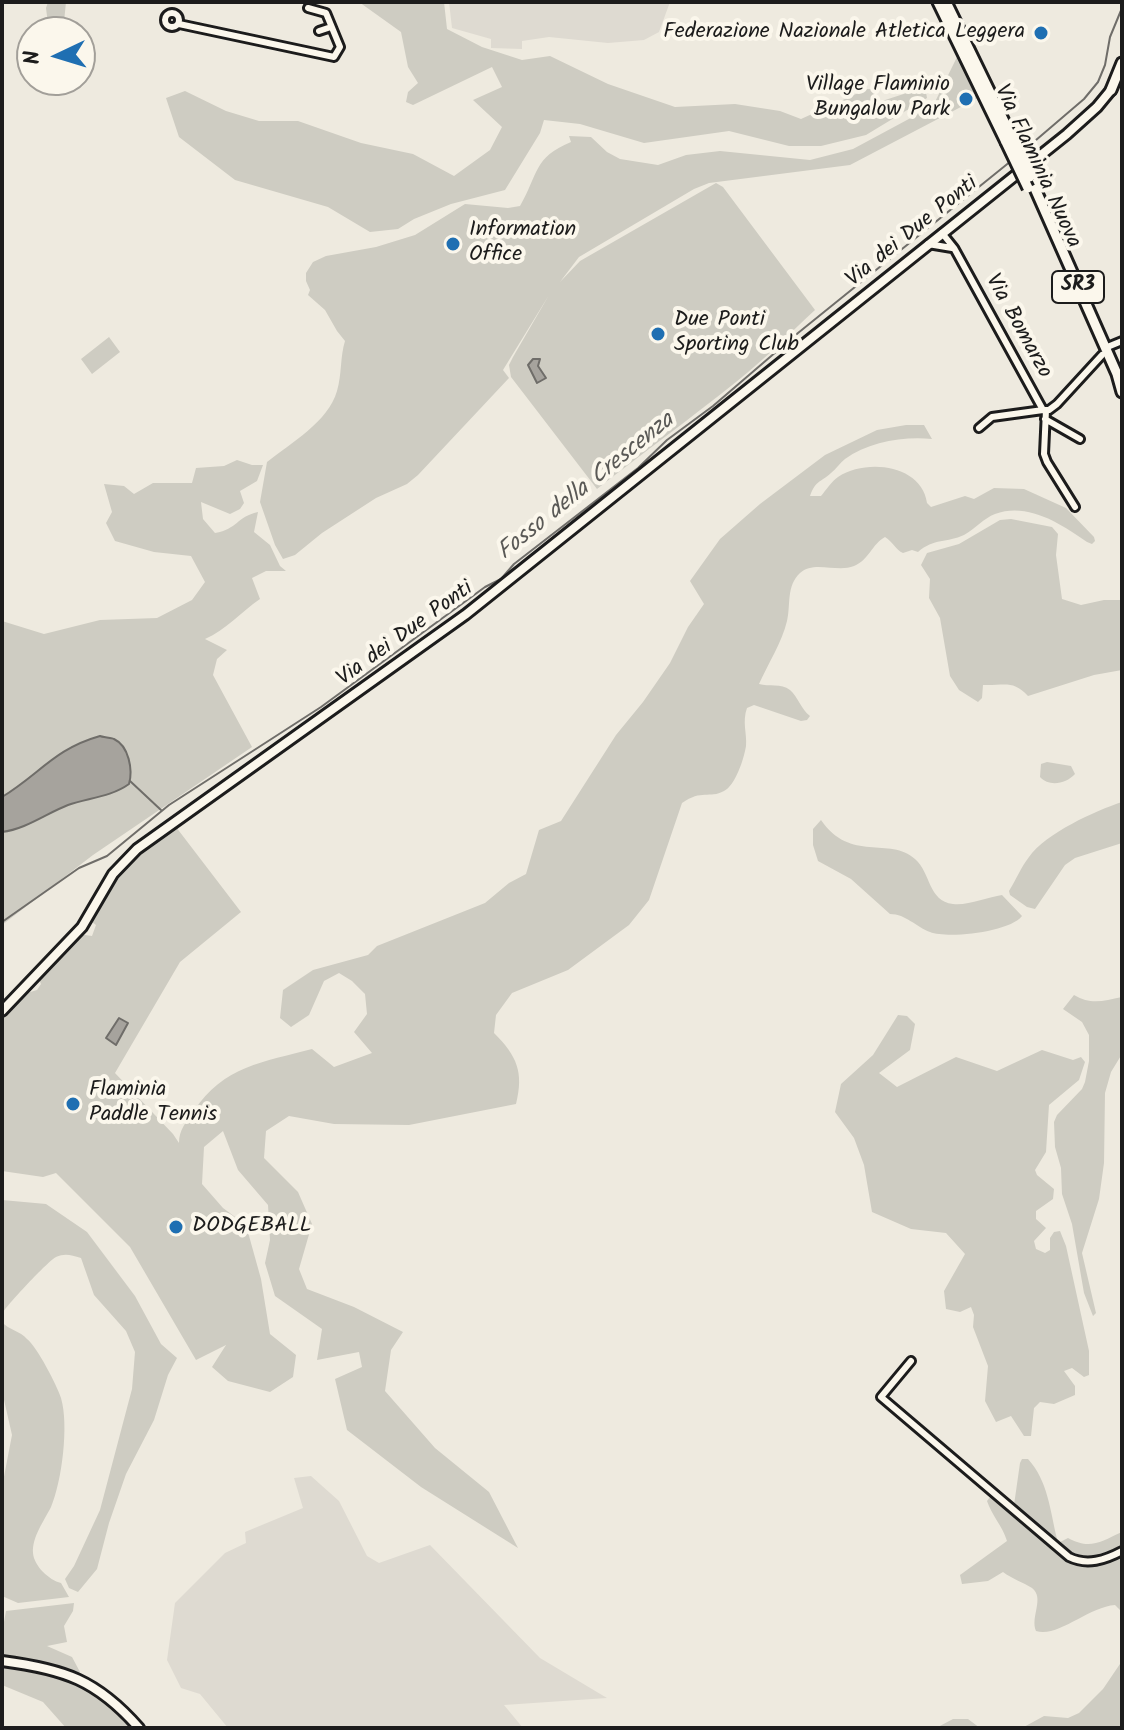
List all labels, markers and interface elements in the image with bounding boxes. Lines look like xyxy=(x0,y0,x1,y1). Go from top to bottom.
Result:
north arrow xyxy=(16,16,96,96)
place label: Federazione Nazionale Atletica Leggera xyxy=(663,20,1025,46)
marker: Federazione Nazionale Atletica Leggera xyxy=(1032,24,1050,42)
text: N xyxy=(16,49,51,66)
place label: Village Flaminio Bungalow Park xyxy=(806,73,950,124)
street label: Via Flaminia Nuova xyxy=(987,81,1085,253)
marker: Village Flaminio Bungalow Park xyxy=(957,90,975,108)
street label: Via dei Due Ponti xyxy=(842,172,984,294)
place label: Information Office xyxy=(469,218,576,270)
marker: Information Office xyxy=(444,235,462,253)
street label: Via Bomarzo xyxy=(978,270,1056,384)
road number: SR3 xyxy=(1052,271,1104,303)
place label: Due Ponti Sporting Club xyxy=(674,308,799,360)
marker: Due Ponti Sporting Club xyxy=(649,325,667,343)
water label: Fosso della Crescenza xyxy=(493,408,681,568)
street label: Via dei Due Ponti xyxy=(333,577,479,693)
place label: Flaminia Paddle Tennis xyxy=(89,1078,217,1130)
marker: Flaminia Paddle Tennis xyxy=(64,1095,82,1113)
place label: DODGEBALL xyxy=(192,1214,312,1240)
marker: DODGEBALL xyxy=(167,1218,185,1236)

